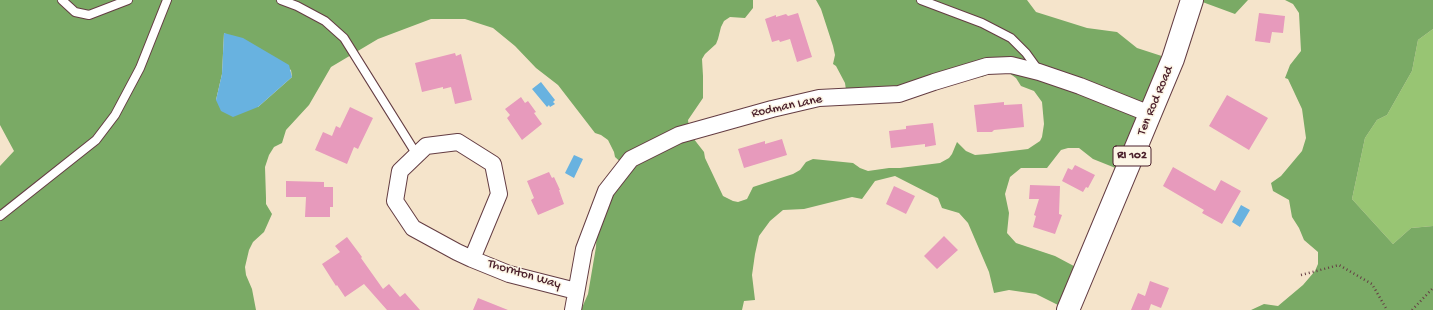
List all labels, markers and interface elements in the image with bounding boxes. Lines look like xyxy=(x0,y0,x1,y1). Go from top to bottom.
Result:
street label: Ten Rod Road xyxy=(1134,64,1178,138)
street label: Rodman Lane xyxy=(750,92,824,122)
road number: RI 102 xyxy=(1113,146,1151,166)
street label: Thornton Way xyxy=(486,257,562,293)

